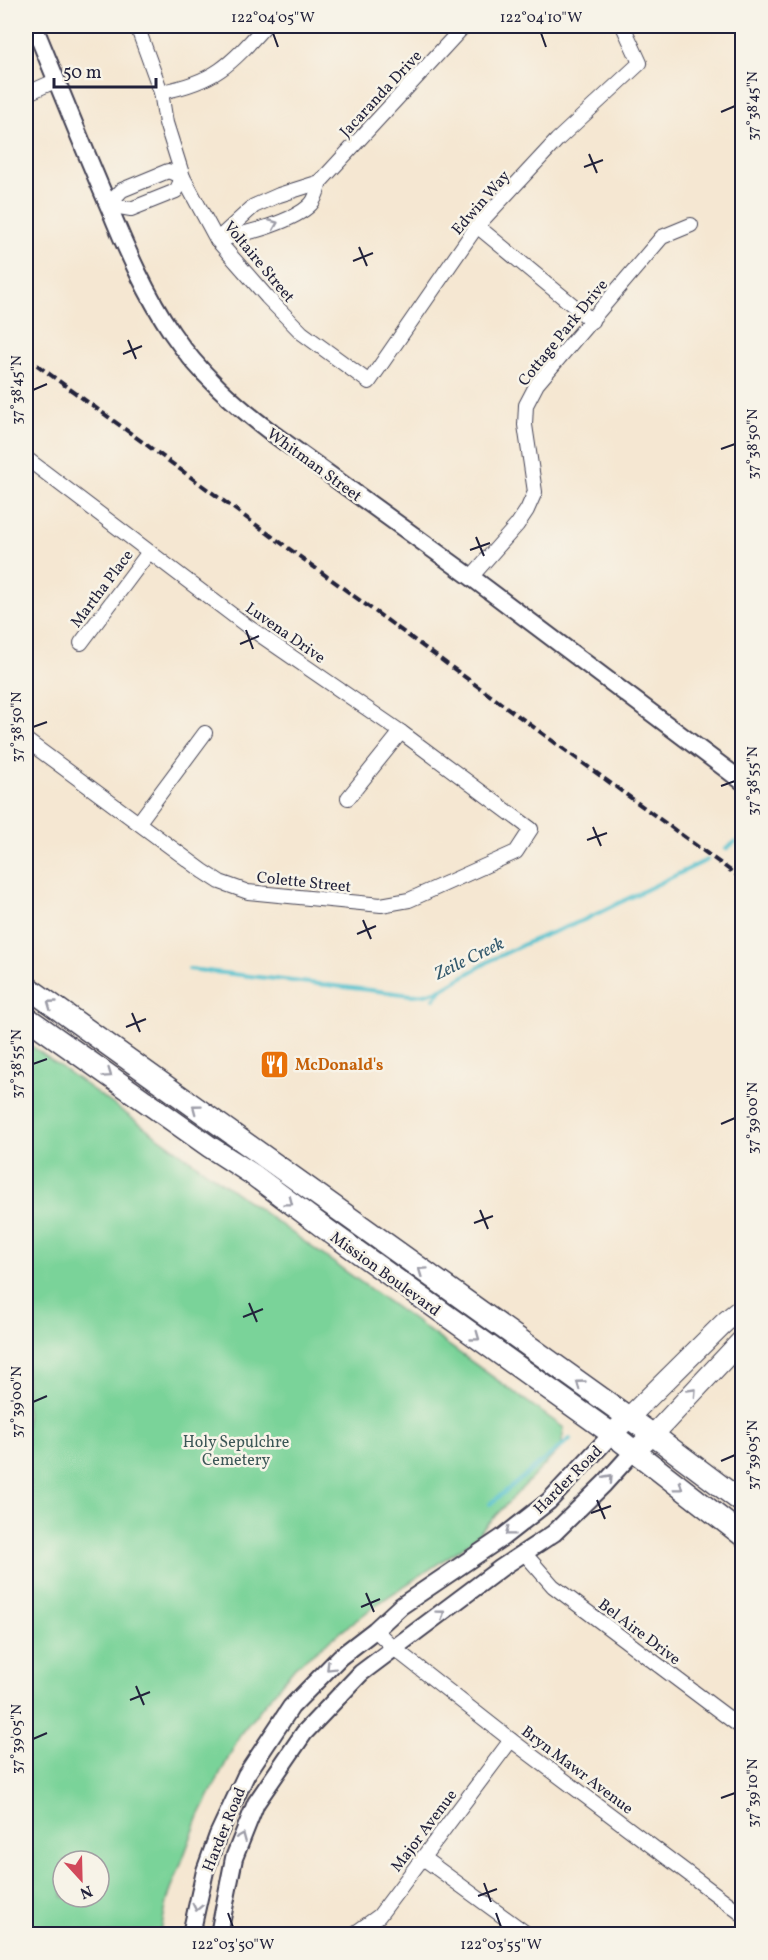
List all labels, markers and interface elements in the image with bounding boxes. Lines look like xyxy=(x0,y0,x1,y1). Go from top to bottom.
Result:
text: 122°04'05"W xyxy=(231,8,315,29)
text: 122°04'10"W xyxy=(500,8,582,29)
street label: Jacaranda Drive xyxy=(335,46,428,143)
scale bar xyxy=(54,51,156,89)
text: 50 m xyxy=(63,61,102,86)
text: 37°38'45"N xyxy=(743,71,764,141)
street label: Edwin Way xyxy=(447,166,516,240)
street label: Voltaire Street xyxy=(218,217,299,308)
one-way arrow xyxy=(267,219,278,231)
street label: Cottage Park Drive xyxy=(513,275,614,391)
text: 37°38'45"N xyxy=(7,355,28,425)
text: 37°38'50"N xyxy=(743,409,764,479)
street label: Whitman Street xyxy=(262,424,366,508)
street label: Martha Place xyxy=(66,546,139,633)
street label: Luvena Drive xyxy=(240,598,329,669)
text: 37°38'50"N xyxy=(7,692,28,762)
text: 37°38'55"N xyxy=(743,746,764,816)
street label: Colette Street xyxy=(255,867,352,899)
water label: Zeile Creek xyxy=(430,932,509,987)
one-way arrow xyxy=(46,1000,57,1011)
text: 37°38'55"N xyxy=(7,1029,28,1099)
restaurant icon: McDonald's xyxy=(258,1048,290,1080)
place label: McDonald's xyxy=(295,1055,383,1077)
one-way arrow xyxy=(101,1067,112,1078)
text: 37°39'00"N xyxy=(743,1082,764,1154)
one-way arrow xyxy=(191,1105,202,1116)
one-way arrow xyxy=(283,1195,294,1206)
street label: Mission Boulevard xyxy=(325,1227,444,1322)
one-way arrow xyxy=(418,1267,429,1278)
one-way arrow xyxy=(469,1330,480,1341)
text: 37°39'00"N xyxy=(7,1366,28,1438)
one-way arrow xyxy=(576,1380,587,1391)
one-way arrow xyxy=(685,1388,696,1399)
text: 37°39'05"N xyxy=(743,1420,764,1490)
park label: Holy Sepulchre Cemetery xyxy=(183,1432,289,1472)
street label: Harder Road xyxy=(529,1441,608,1520)
one-way arrow xyxy=(602,1475,613,1485)
one-way arrow xyxy=(673,1480,684,1491)
one-way arrow xyxy=(505,1525,516,1536)
street label: Bel Aire Drive xyxy=(593,1594,685,1671)
one-way arrow xyxy=(435,1610,446,1621)
one-way arrow xyxy=(327,1660,337,1671)
text: 37°39'05"N xyxy=(7,1704,28,1774)
street label: Bryn Mawr Avenue xyxy=(516,1721,637,1820)
text: 37°39'10"N xyxy=(743,1758,764,1828)
street label: Harder Road xyxy=(198,1784,252,1875)
street label: Major Avenue xyxy=(386,1785,463,1877)
one-way arrow xyxy=(235,1833,247,1844)
north arrow xyxy=(51,1849,111,1909)
text: N xyxy=(76,1879,95,1904)
one-way arrow xyxy=(191,1902,204,1912)
text: 122°03'50"W xyxy=(192,1935,274,1956)
text: 122°03'55"W xyxy=(460,1935,542,1956)

